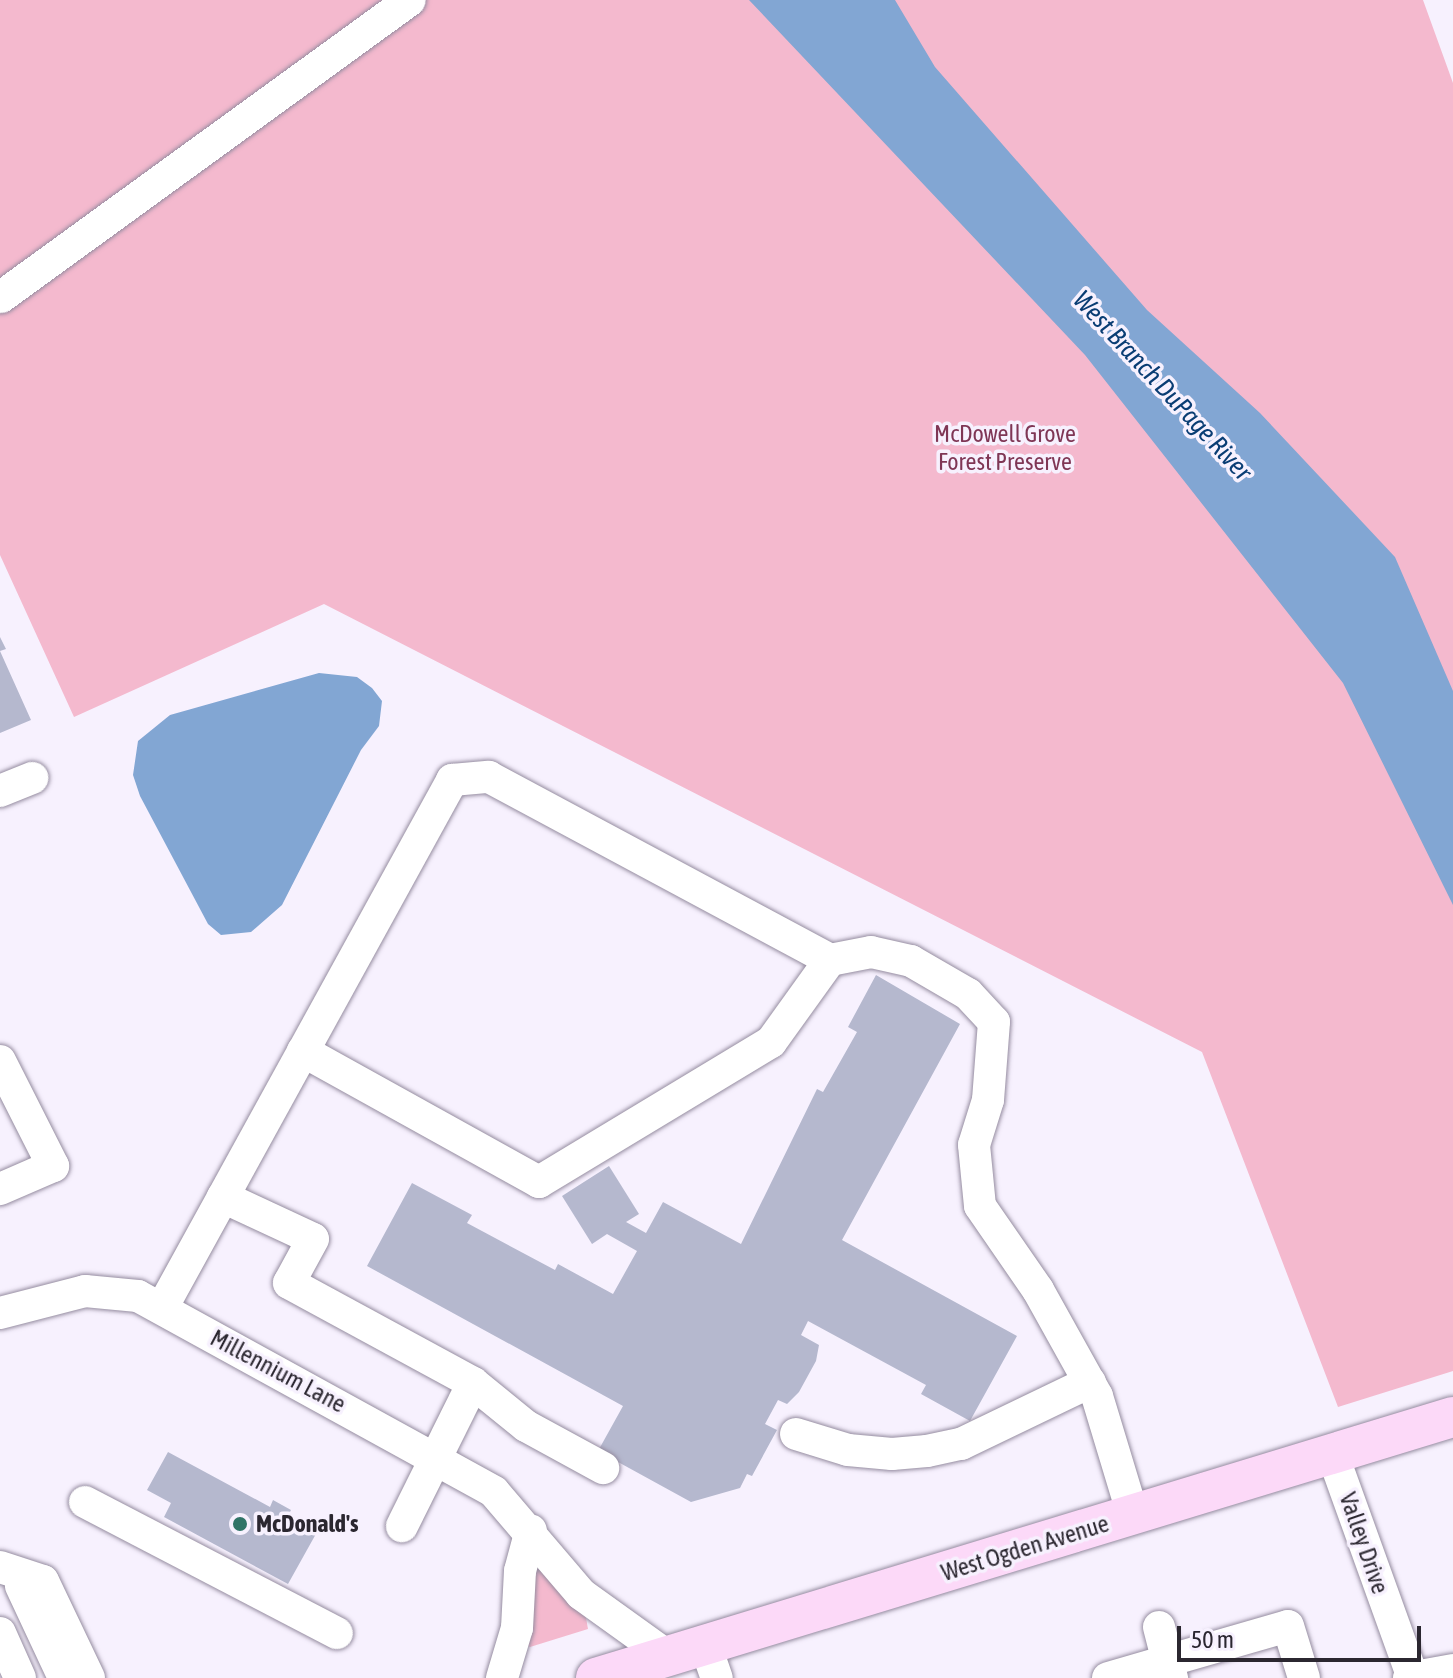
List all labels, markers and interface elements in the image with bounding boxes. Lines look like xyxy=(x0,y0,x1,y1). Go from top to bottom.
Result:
water label: West Branch DuPage River xyxy=(1066,285,1258,487)
park label: McDowell Grove Forest Preserve xyxy=(934,420,1076,476)
street label: Millennium Lane xyxy=(205,1323,351,1419)
street label: Valley Drive xyxy=(1333,1489,1395,1597)
street label: West Ogden Avenue xyxy=(938,1509,1112,1587)
place label: McDonald's xyxy=(256,1510,358,1538)
marker: McDonald's xyxy=(231,1515,249,1533)
scale bar xyxy=(1181,1610,1425,1660)
text: 50 m xyxy=(1191,1626,1234,1653)

